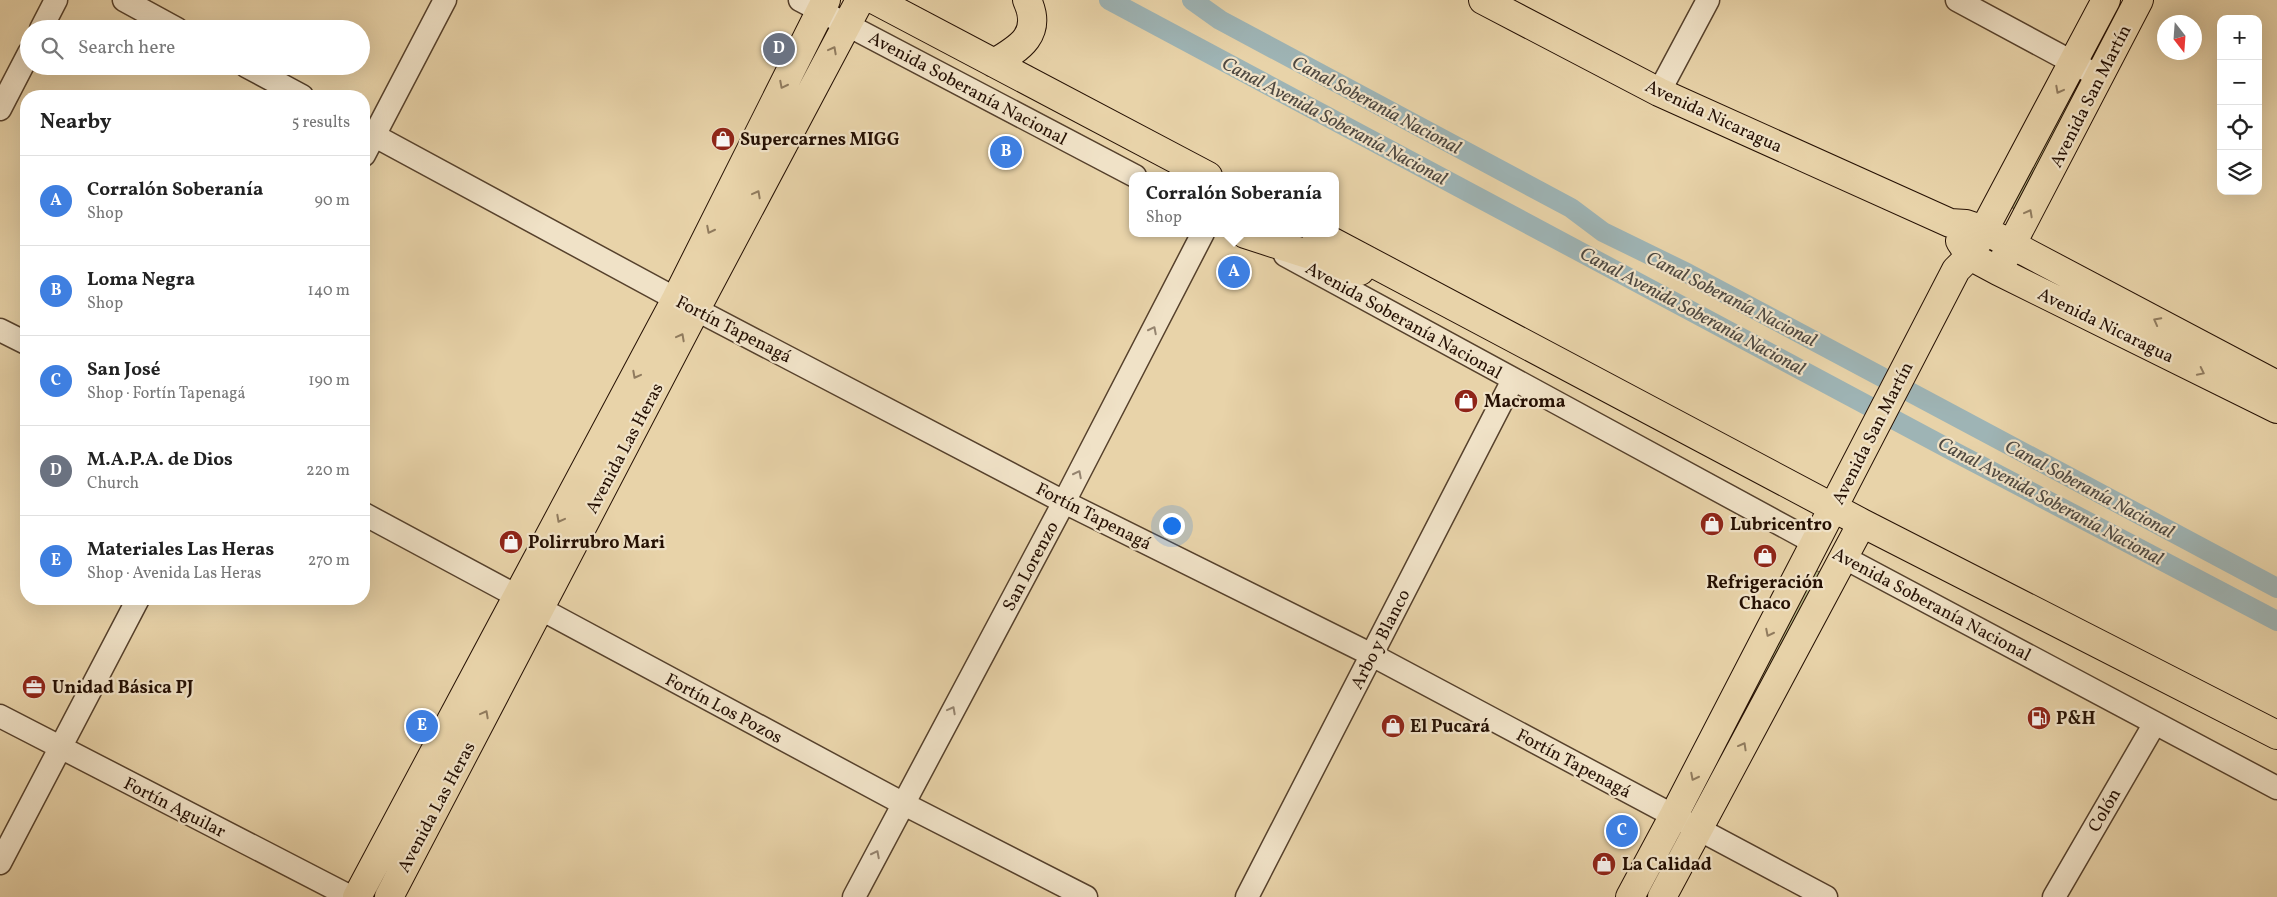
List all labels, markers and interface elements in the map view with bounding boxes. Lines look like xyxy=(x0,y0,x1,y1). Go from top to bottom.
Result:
north arrow xyxy=(2157,15,2202,60)
map controls xyxy=(2217,15,2262,195)
button: + xyxy=(2217,15,2262,60)
search box xyxy=(20,20,370,75)
street label: Avenida San Martín xyxy=(2044,21,2138,172)
street label: Avenida Soberanía Nacional xyxy=(864,26,1071,152)
pin: D xyxy=(763,30,795,68)
icon: search xyxy=(38,34,66,62)
text: Search here xyxy=(78,35,175,61)
one-way arrow xyxy=(827,47,837,56)
water label: Canal Soberanía Nacional xyxy=(1287,50,1466,162)
water label: Canal Avenida Soberanía Nacional xyxy=(1217,51,1452,193)
button: − xyxy=(2217,60,2262,105)
street label: Avenida Nicaragua xyxy=(1641,75,1786,160)
one-way arrow xyxy=(779,80,789,89)
one-way arrow xyxy=(2055,84,2065,93)
button: locate xyxy=(2217,105,2262,150)
text: Nearby xyxy=(40,108,111,137)
text: 5 results xyxy=(292,112,350,134)
shop icon: Supercarnes MIGG xyxy=(710,126,736,152)
place label: Supercarnes MIGG xyxy=(740,128,900,153)
pin: B xyxy=(990,133,1022,171)
button: layers xyxy=(2217,150,2262,195)
popup xyxy=(1129,172,1339,237)
text: Corralón Soberanía xyxy=(87,177,263,203)
text: Corralón Soberanía xyxy=(1146,181,1322,207)
text: A xyxy=(50,190,62,212)
text: 90 m xyxy=(314,190,350,212)
one-way arrow xyxy=(751,190,761,199)
text: Shop xyxy=(87,203,123,225)
text: Shop xyxy=(1146,207,1182,229)
one-way arrow xyxy=(2023,209,2033,218)
one-way arrow xyxy=(706,225,716,234)
water label: Canal Avenida Soberanía Nacional xyxy=(1575,241,1810,383)
water label: Canal Soberanía Nacional xyxy=(1641,245,1821,354)
pin: A xyxy=(1218,253,1250,291)
street label: Avenida Soberanía Nacional xyxy=(1300,257,1506,386)
text: Loma Negra xyxy=(87,267,195,293)
text: B xyxy=(51,280,61,302)
text: 140 m xyxy=(308,280,350,302)
street label: Avenida Nicaragua xyxy=(2033,282,2178,370)
street label: Fortín Tapenagá xyxy=(671,290,796,370)
text: Shop xyxy=(87,293,123,315)
one-way arrow xyxy=(2153,317,2162,327)
one-way arrow xyxy=(1147,326,1157,335)
one-way arrow xyxy=(675,334,685,343)
text: San José xyxy=(87,357,161,383)
street label: Avenida San Martín xyxy=(1826,358,1920,509)
one-way arrow xyxy=(2196,366,2205,376)
text: C xyxy=(51,370,61,392)
text: 190 m xyxy=(308,370,350,392)
one-way arrow xyxy=(632,370,642,379)
street label: Avenida Las Heras xyxy=(580,379,670,519)
text: Shop · Fortín Tapenagá xyxy=(87,383,245,405)
shop icon: Macroma xyxy=(1453,388,1479,414)
place label: Macroma xyxy=(1484,390,1566,415)
water label: Canal Avenida Soberanía Nacional xyxy=(1933,431,2168,573)
water label: Canal Soberanía Nacional xyxy=(2000,434,2179,546)
text: M.A.P.A. de Dios xyxy=(87,447,233,473)
text: D xyxy=(50,460,62,482)
text: 220 m xyxy=(306,460,350,482)
one-way arrow xyxy=(1072,470,1082,479)
text: Church xyxy=(87,473,139,495)
street label: Fortín Tapenagá xyxy=(1031,477,1156,557)
shop icon: Lubricentro xyxy=(1699,511,1725,537)
one-way arrow xyxy=(556,513,566,522)
your location xyxy=(1159,513,1185,539)
place label: Lubricentro xyxy=(1730,513,1832,538)
street label: San Lorenzo xyxy=(997,517,1065,616)
shop icon: Polirrubro Mari xyxy=(498,529,524,555)
place label: Polirrubro Mari xyxy=(528,531,665,556)
text: Materiales Las Heras xyxy=(87,537,274,563)
street label: Avenida Soberanía Nacional xyxy=(1828,542,2035,668)
shop icon: Refrigeración Chaco xyxy=(1752,543,1778,569)
text: E xyxy=(51,550,61,572)
text: 270 m xyxy=(308,550,350,572)
text: Shop · Avenida Las Heras xyxy=(87,563,261,585)
place label: Refrigeración Chaco xyxy=(1706,571,1824,617)
street label: Arbo y Blanco xyxy=(1345,585,1417,694)
one-way arrow xyxy=(1765,627,1775,636)
street label: Fortín Los Pozos xyxy=(660,668,786,751)
office icon: Unidad Básica PJ xyxy=(21,674,47,700)
place label: Unidad Básica PJ xyxy=(52,676,194,701)
fuel station icon: P&H xyxy=(2026,705,2052,731)
one-way arrow xyxy=(946,706,956,715)
pin: E xyxy=(406,707,438,745)
place label: P&H xyxy=(2056,707,2095,732)
one-way arrow xyxy=(479,711,489,720)
shop icon: El Pucará xyxy=(1380,713,1406,739)
place label: El Pucará xyxy=(1410,715,1490,740)
street label: Fortín Tapenagá xyxy=(1511,723,1635,805)
street label: Avenida Las Heras xyxy=(392,738,482,878)
one-way arrow xyxy=(1737,742,1747,751)
street label: Fortín Aguilar xyxy=(119,772,230,845)
one-way arrow xyxy=(1690,772,1700,781)
street label: Colón xyxy=(2083,784,2128,837)
pin: C xyxy=(1606,812,1638,850)
one-way arrow xyxy=(870,850,880,859)
shop icon: La Calidad xyxy=(1591,851,1617,877)
place label: La Calidad xyxy=(1622,853,1712,878)

